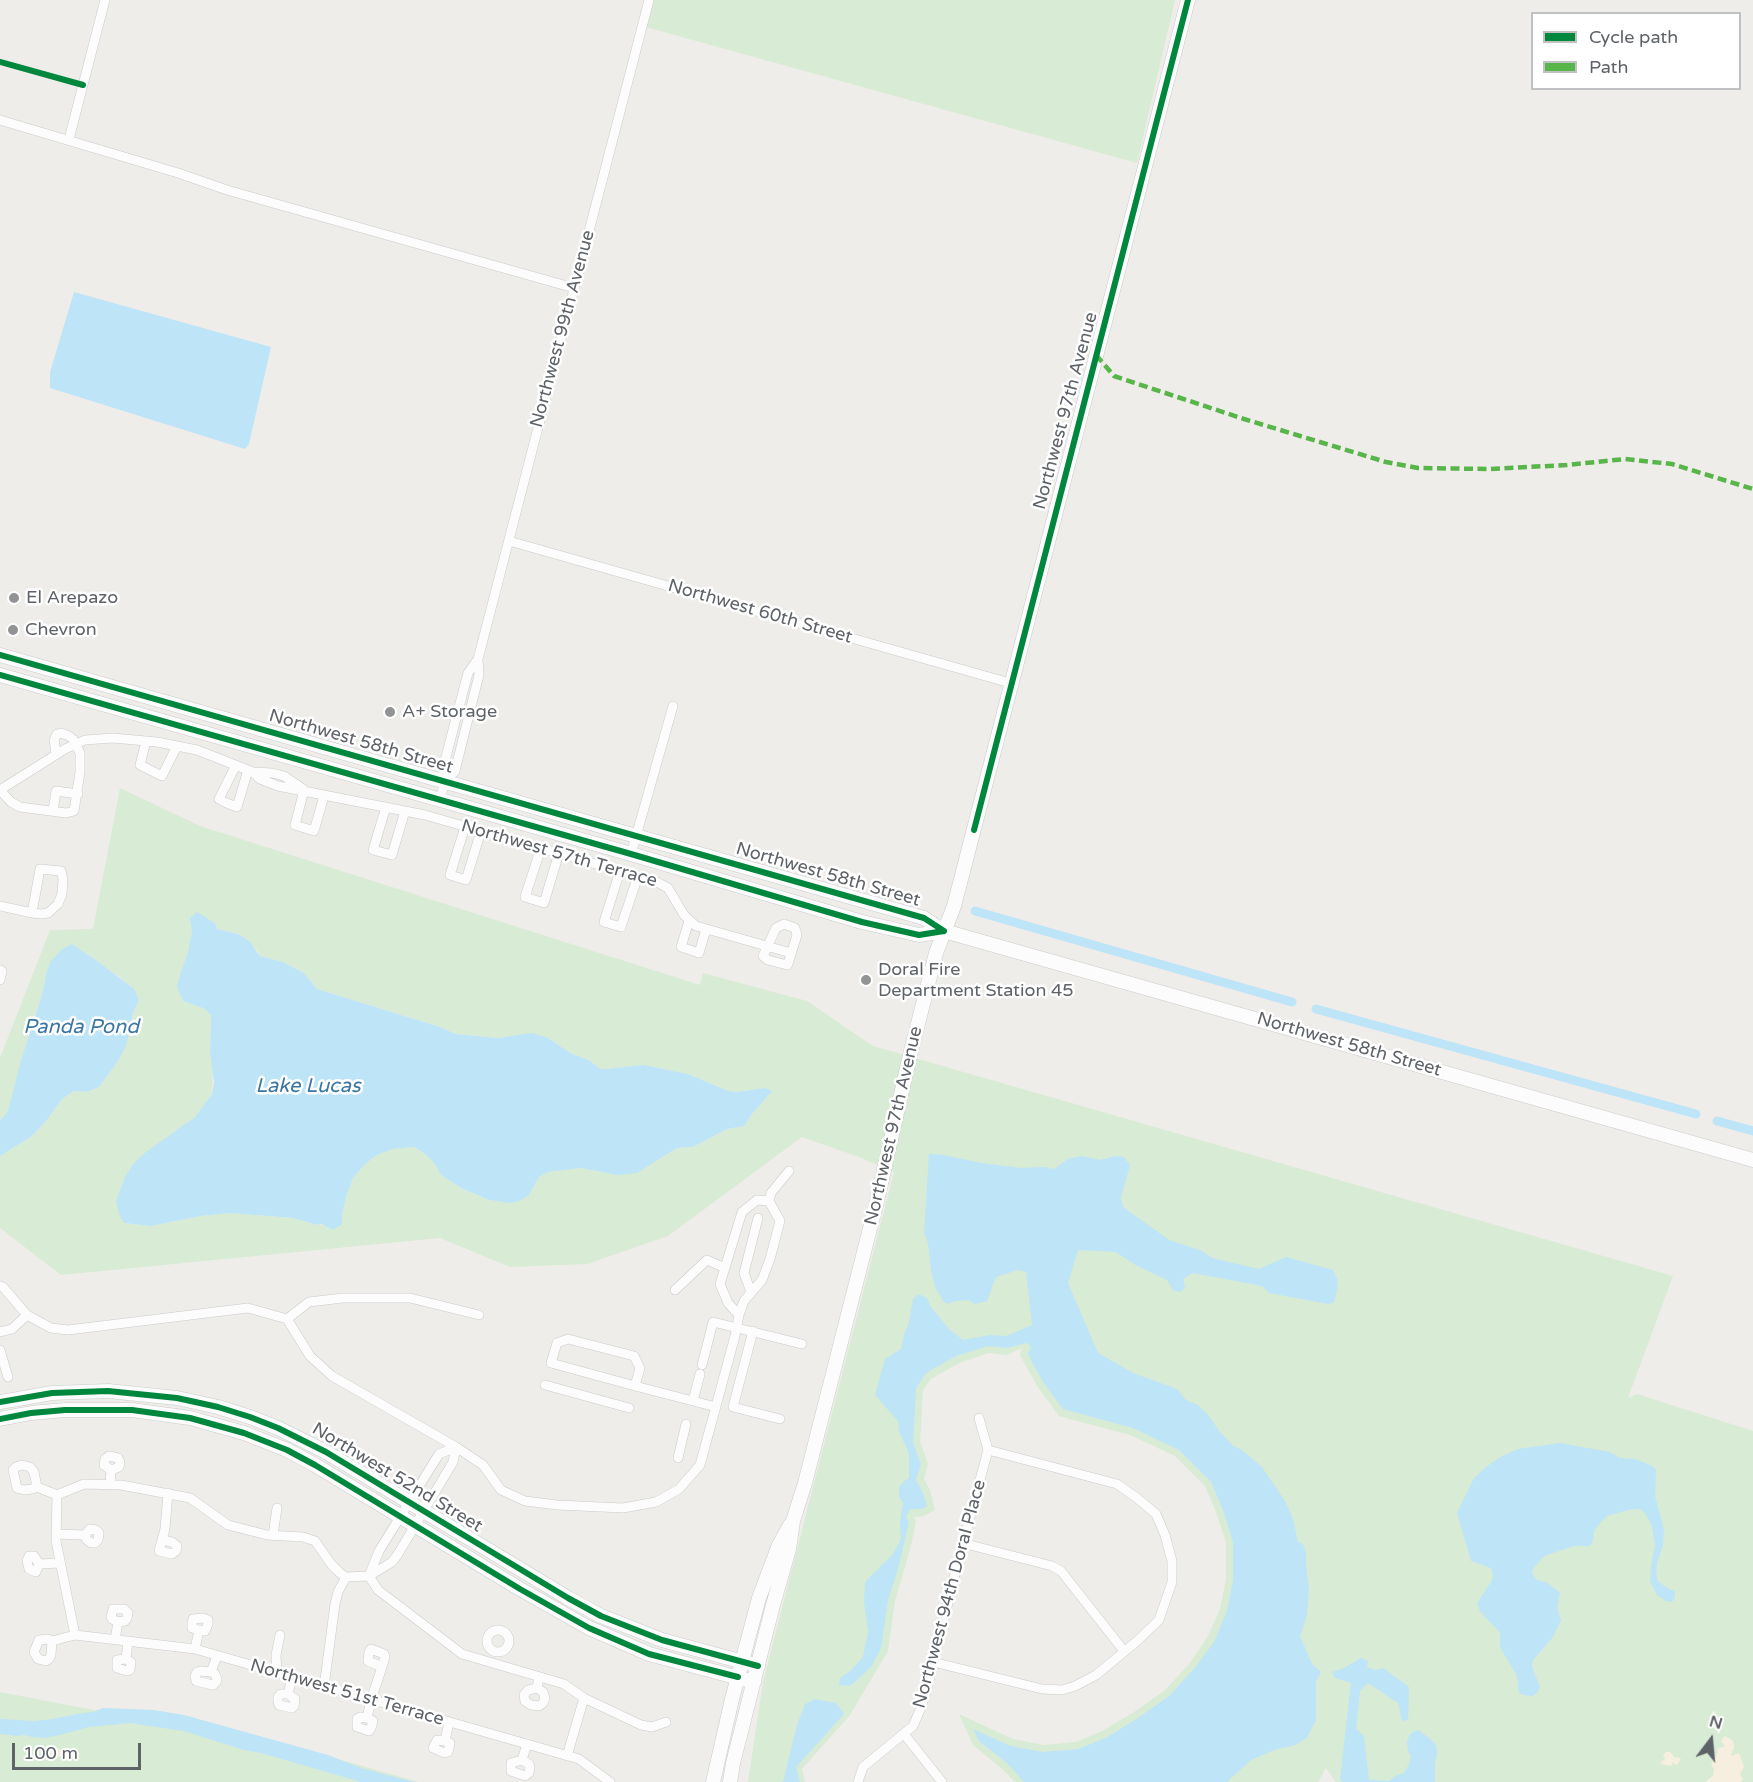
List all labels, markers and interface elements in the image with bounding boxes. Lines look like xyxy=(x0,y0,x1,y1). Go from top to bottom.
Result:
legend xyxy=(1531,12,1741,90)
text: Cycle path xyxy=(1589,26,1678,48)
text: Path xyxy=(1589,56,1628,78)
street label: Northwest 99th Avenue xyxy=(526,228,600,430)
street label: Northwest 97th Avenue xyxy=(1029,310,1103,512)
street label: Northwest 60th Street xyxy=(665,575,855,649)
place label: El Arepazo xyxy=(26,587,118,609)
marker: El Arepazo xyxy=(7,591,21,605)
place label: Chevron xyxy=(25,619,97,641)
marker: Chevron xyxy=(6,623,20,637)
place label: A+ Storage xyxy=(402,701,497,723)
street label: Northwest 58th Street xyxy=(266,705,456,779)
marker: A+ Storage xyxy=(383,705,397,719)
street label: Northwest 57th Terrace xyxy=(459,816,659,892)
street label: Northwest 58th Street xyxy=(733,838,923,912)
place label: Doral Fire Department Station 45 xyxy=(878,959,1074,1002)
marker: Doral Fire Department Station 45 xyxy=(859,973,873,987)
street label: Northwest 58th Street xyxy=(1254,1008,1444,1082)
water label: Panda Pond xyxy=(23,1016,139,1040)
street label: Northwest 97th Avenue xyxy=(861,1024,927,1228)
water label: Lake Lucas xyxy=(255,1075,361,1099)
street label: Northwest 52nd Street xyxy=(308,1418,486,1538)
street label: Northwest 94th Doral Place xyxy=(909,1477,991,1711)
street label: Northwest 51st Terrace xyxy=(248,1655,446,1731)
north arrow xyxy=(1681,1710,1741,1770)
text: N xyxy=(1707,1711,1725,1734)
scale bar xyxy=(15,1731,144,1769)
text: 100 m xyxy=(23,1742,78,1764)

